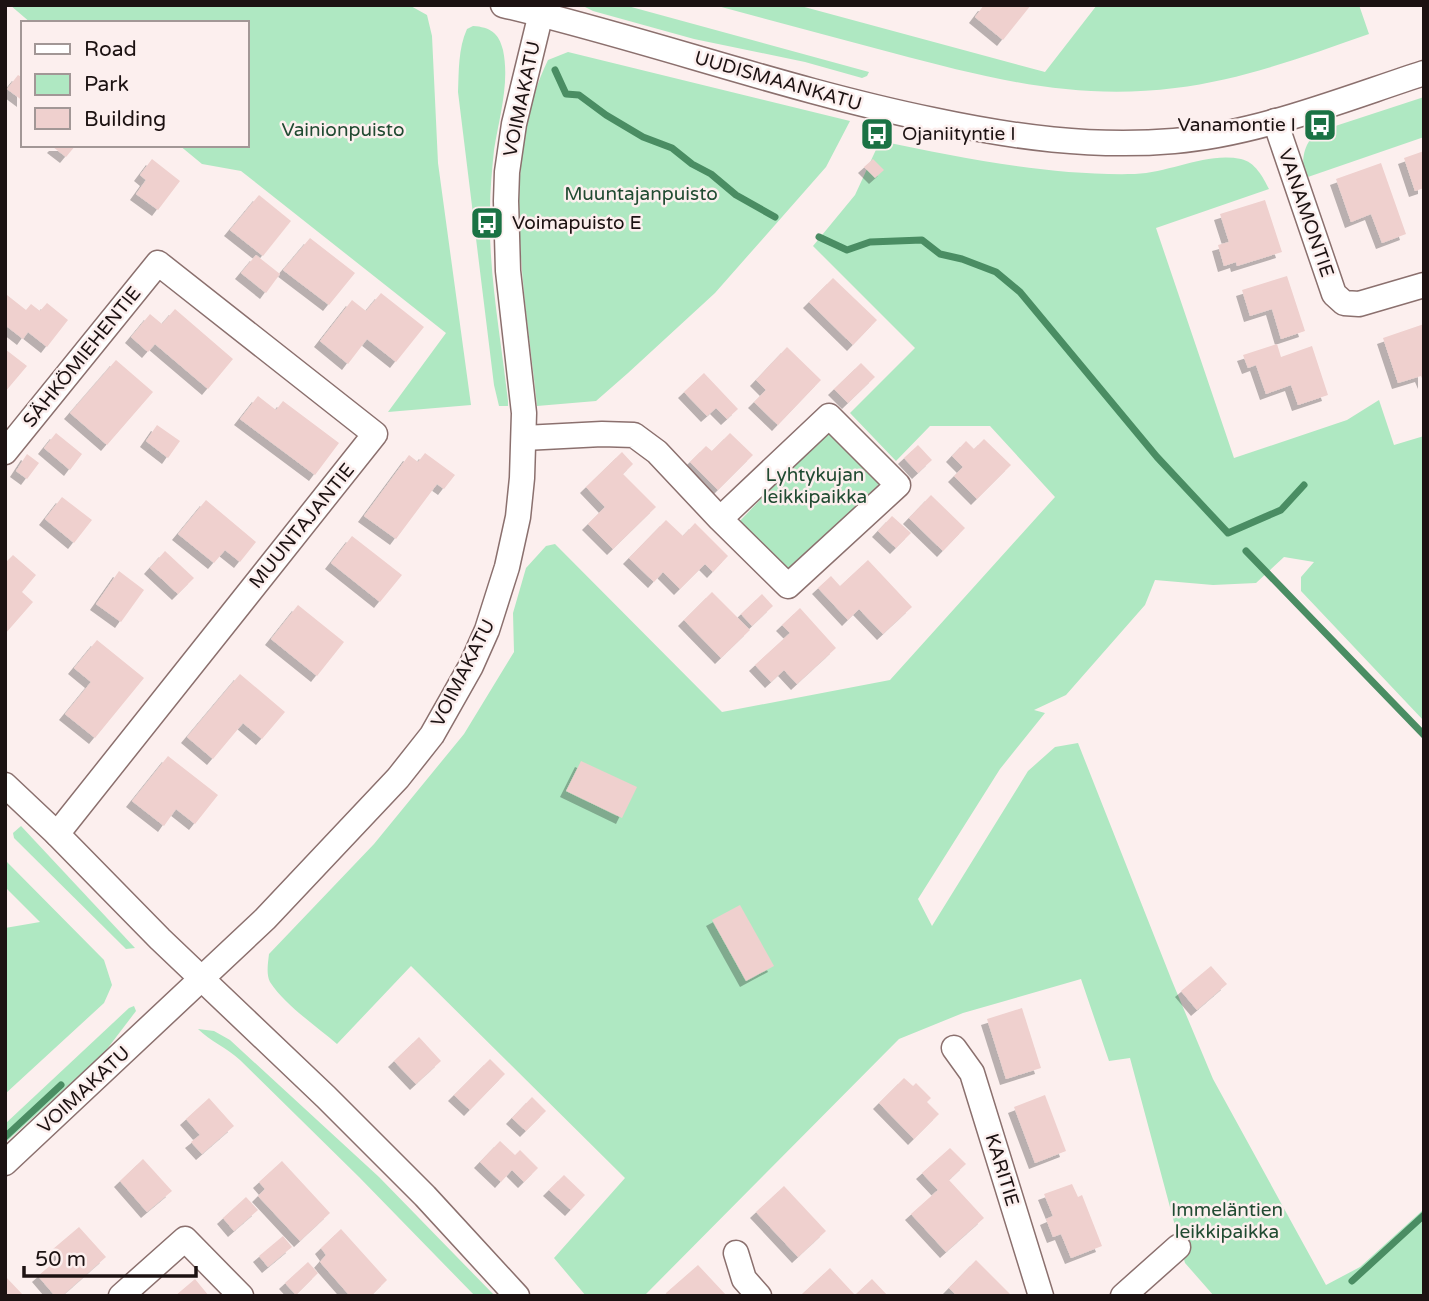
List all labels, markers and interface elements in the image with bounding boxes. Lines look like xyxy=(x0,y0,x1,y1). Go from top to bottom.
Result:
legend xyxy=(21,21,248,147)
text: Road xyxy=(84,37,137,62)
street label: VOIMAKATU xyxy=(499,39,545,159)
street label: UUDISMAANKATU xyxy=(692,47,864,115)
text: Park xyxy=(84,72,129,97)
bus stop icon: Vanamontie I xyxy=(1301,106,1339,144)
text: Building xyxy=(84,107,166,132)
place label: Vanamontie I xyxy=(1177,114,1296,136)
bus stop icon: Ojaniityntie I xyxy=(858,115,896,153)
park label: Vainionpuisto xyxy=(282,119,405,141)
place label: Ojaniityntie I xyxy=(902,123,1016,145)
street label: VANAMONTIE xyxy=(1274,146,1338,280)
park label: Muuntajanpuisto xyxy=(564,183,718,205)
bus stop icon: Voimapuisto E xyxy=(468,204,506,242)
place label: Voimapuisto E xyxy=(512,212,642,234)
street label: SÄHKÖMIEHENTIE xyxy=(19,282,145,432)
street label: MUUNTAJANTIE xyxy=(245,459,359,593)
park label: Lyhtykujan leikkipaikka xyxy=(763,464,867,508)
street label: VOIMAKATU xyxy=(426,616,500,730)
street label: VOIMAKATU xyxy=(33,1042,135,1138)
street label: KARITIE xyxy=(981,1131,1023,1209)
park label: Immeläntien leikkipaikka xyxy=(1171,1199,1283,1243)
scale bar xyxy=(24,1234,196,1278)
text: 50 m xyxy=(35,1247,86,1272)

